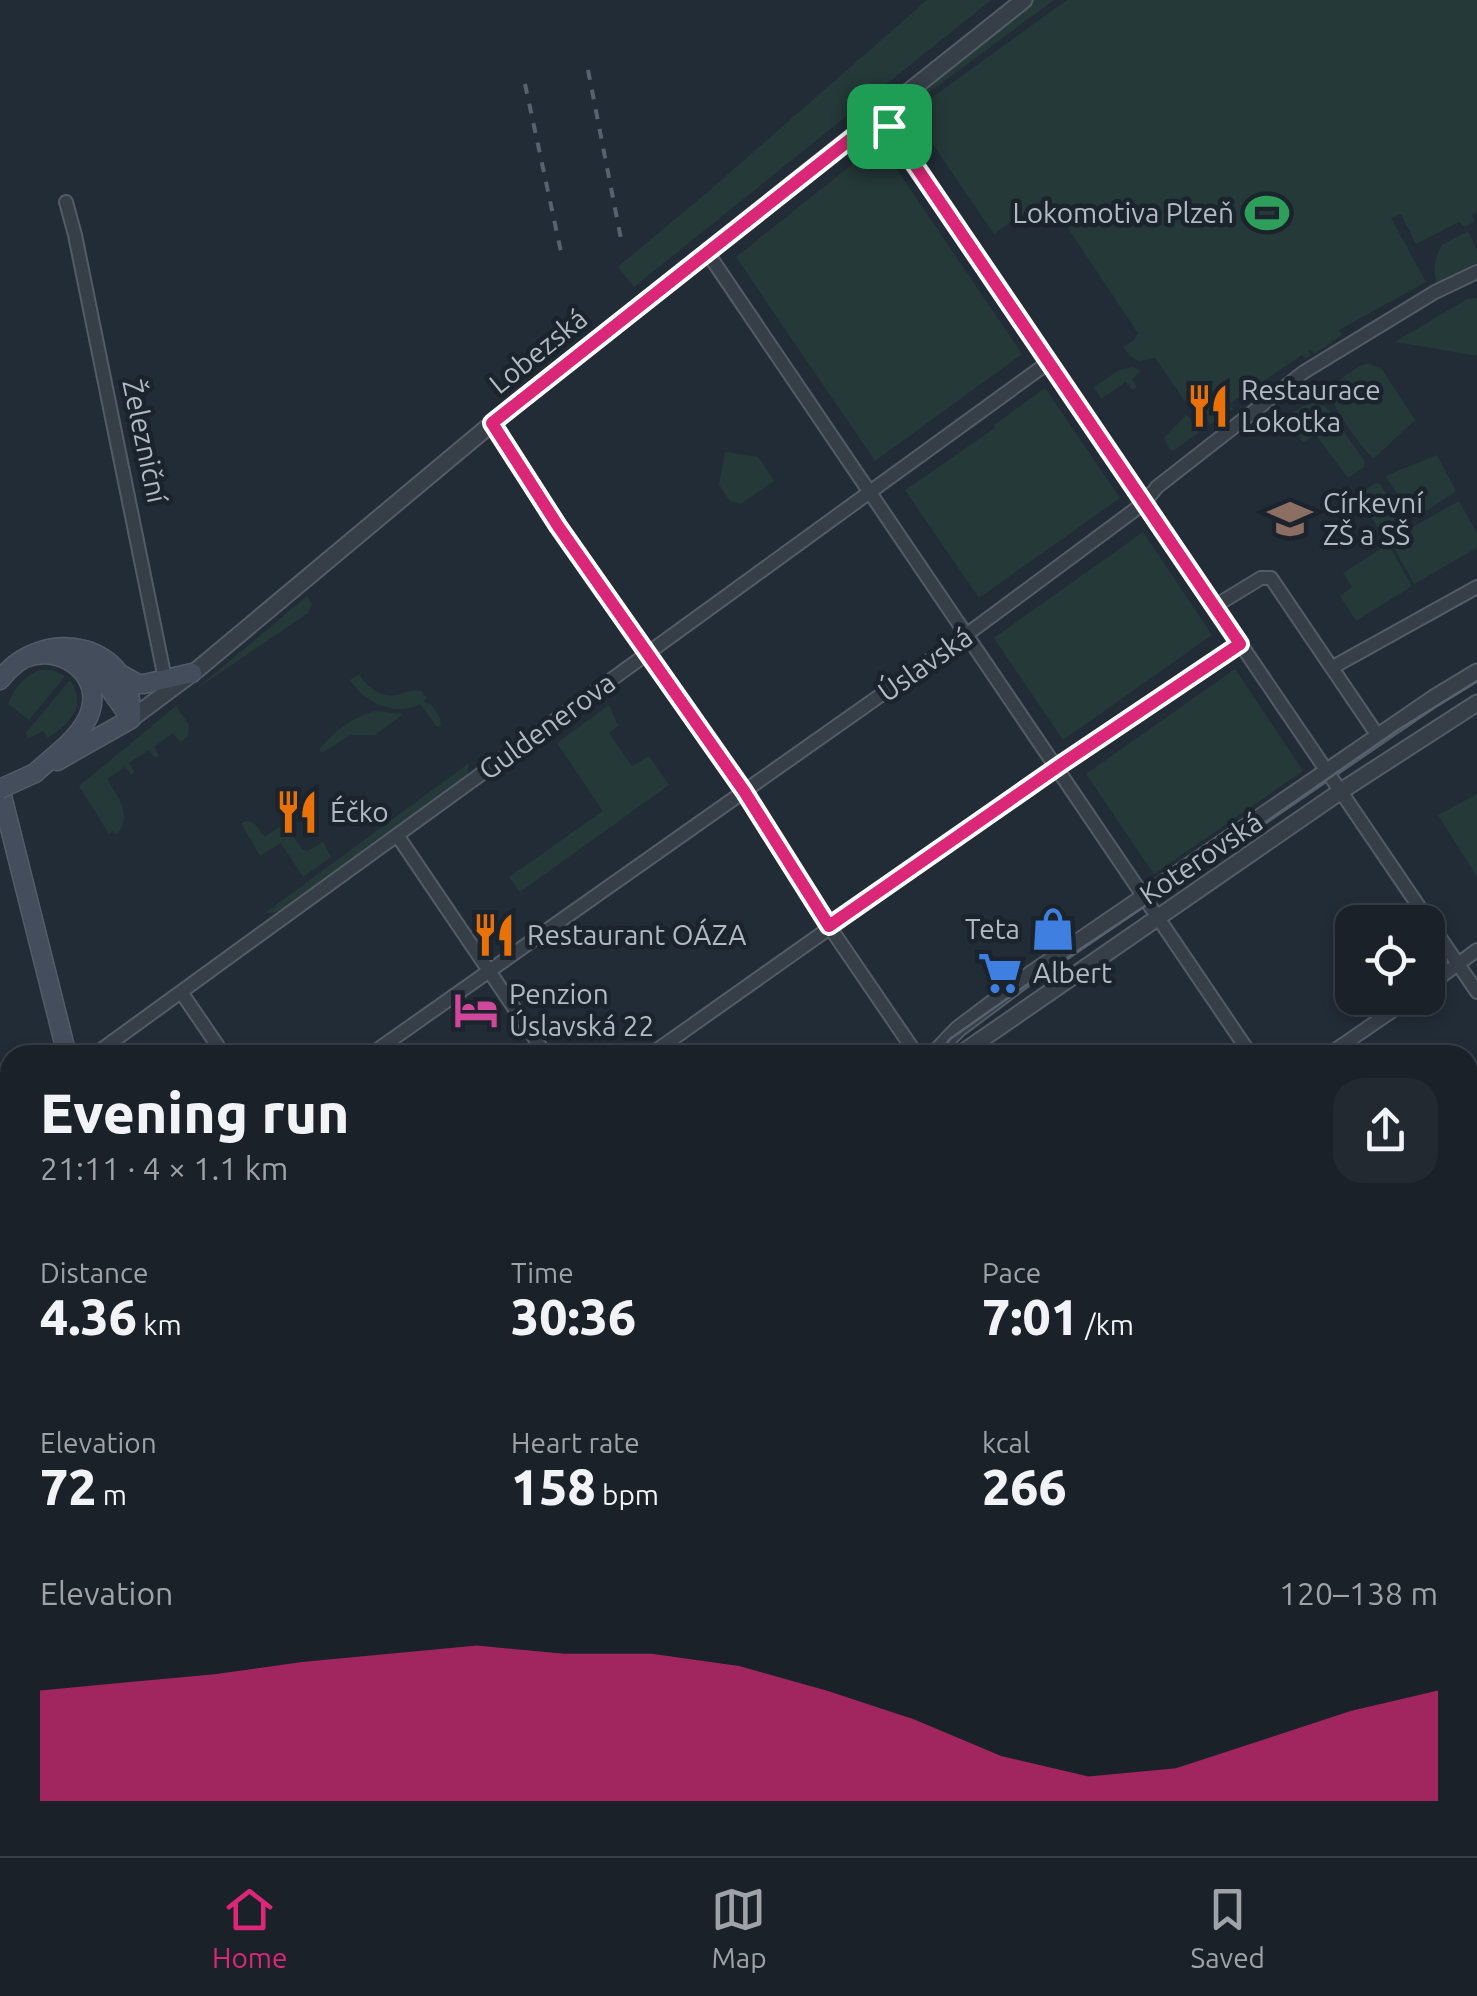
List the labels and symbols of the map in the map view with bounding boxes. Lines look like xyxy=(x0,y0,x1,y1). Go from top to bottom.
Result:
pin xyxy=(847,84,932,169)
sports icon: Lokomotiva Plzeň xyxy=(1243,189,1291,237)
place label: Lokomotiva Plzeň xyxy=(1012,197,1234,228)
street label: Lobezská xyxy=(483,302,593,399)
place label: Restaurace Lokotka xyxy=(1241,374,1381,437)
street label: Železniční xyxy=(117,376,175,507)
restaurant icon: Restaurace Lokotka xyxy=(1184,382,1232,430)
place label: Církevní ZŠ a SŠ xyxy=(1323,487,1424,550)
school or university icon: Církevní ZŠ a SŠ xyxy=(1266,495,1314,543)
street label: Úslavská xyxy=(871,619,978,707)
street label: Guldenerova xyxy=(473,666,621,785)
restaurant icon: Éčko xyxy=(273,788,321,836)
place label: Éčko xyxy=(330,795,389,827)
street label: Koterovská xyxy=(1134,805,1268,910)
shop icon: Teta xyxy=(1029,905,1077,953)
restaurant icon: Restaurant OÁZA xyxy=(470,911,518,959)
place label: Teta xyxy=(965,913,1020,944)
place label: Restaurant OÁZA xyxy=(527,918,746,950)
supermarket icon: Albert xyxy=(976,949,1024,997)
place label: Albert xyxy=(1033,957,1112,988)
place label: Penzion Úslavská 22 xyxy=(509,978,654,1041)
hotel icon: Penzion Úslavská 22 xyxy=(452,986,500,1034)

